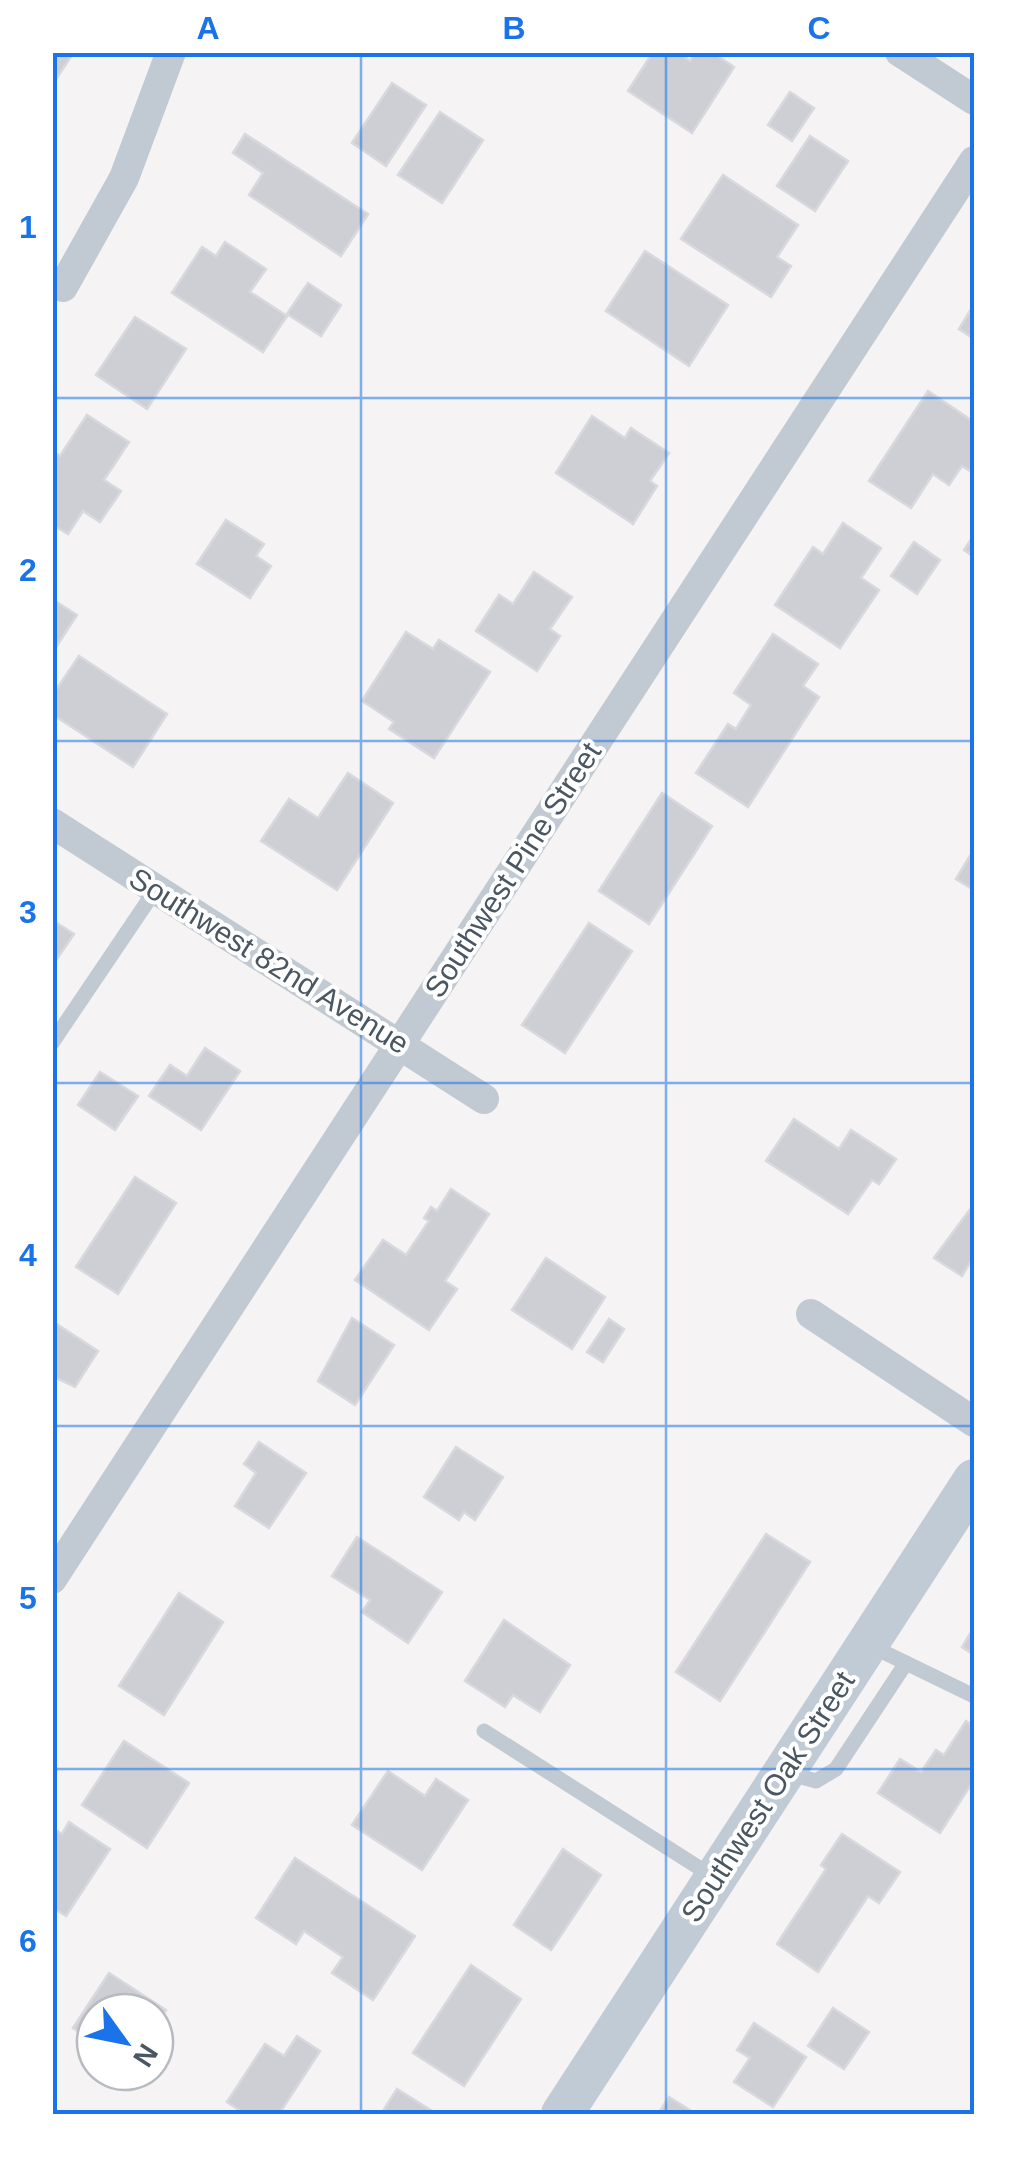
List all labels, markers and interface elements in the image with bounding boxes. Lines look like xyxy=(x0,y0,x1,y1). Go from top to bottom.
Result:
text: A xyxy=(196,10,220,46)
text: B xyxy=(502,10,526,46)
text: C xyxy=(807,10,831,46)
text: 1 xyxy=(19,209,37,245)
text: 2 xyxy=(19,552,37,588)
street label: Southwest Pine Street xyxy=(418,736,608,1003)
street label: Southwest 82nd Avenue xyxy=(124,861,415,1060)
text: 3 xyxy=(19,894,37,930)
text: 4 xyxy=(19,1237,37,1273)
text: 5 xyxy=(19,1580,37,1616)
street label: Southwest Oak Street xyxy=(674,1665,861,1928)
text: 6 xyxy=(19,1923,37,1959)
north arrow xyxy=(75,1992,175,2092)
text: N xyxy=(127,2038,164,2072)

